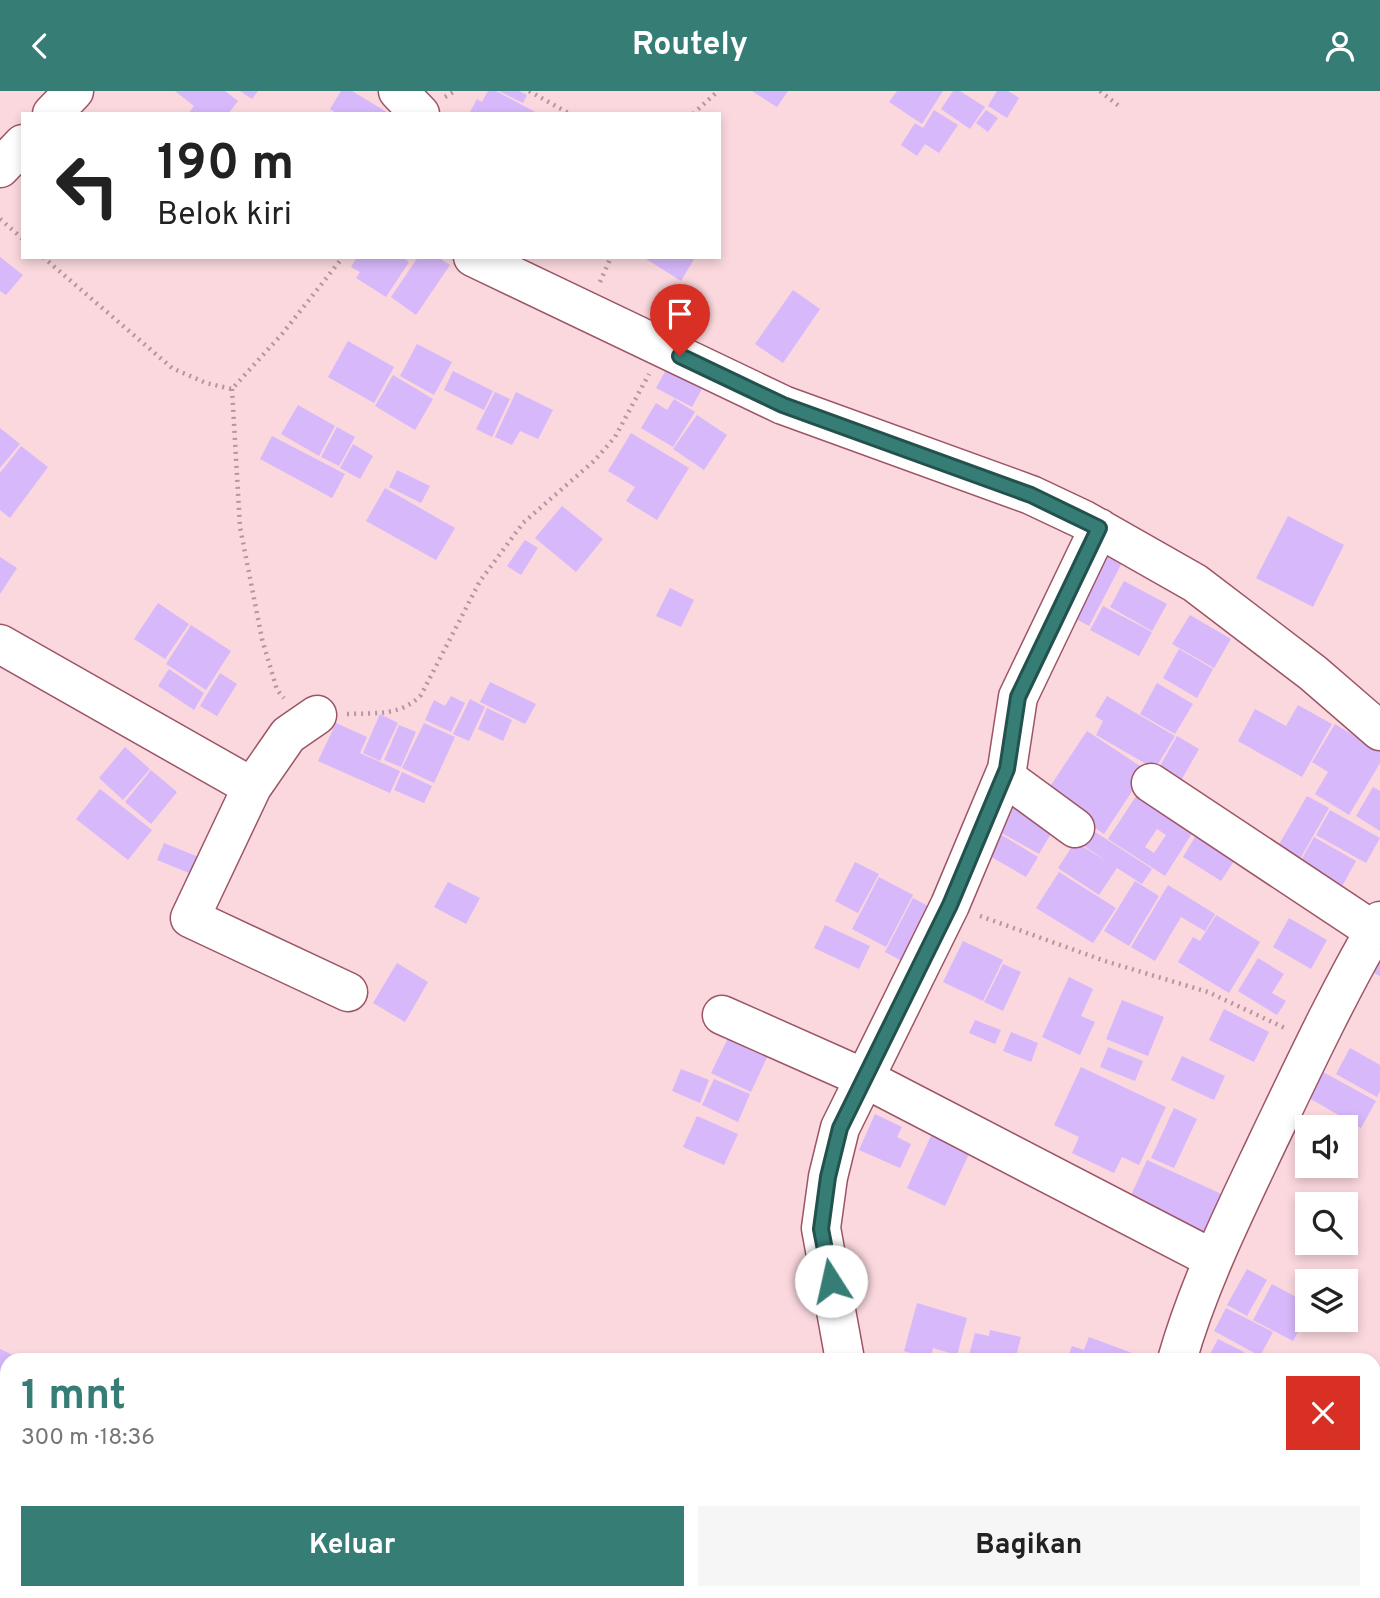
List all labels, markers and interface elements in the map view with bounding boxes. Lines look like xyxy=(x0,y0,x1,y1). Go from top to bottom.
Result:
text: Routely xyxy=(632,26,748,66)
icon: back xyxy=(21,27,59,65)
icon: person xyxy=(1321,27,1359,65)
text: 190 m xyxy=(157,135,294,197)
icon: left xyxy=(42,140,133,231)
text: Belok kiri xyxy=(157,196,292,236)
pin xyxy=(650,284,710,356)
icon: arrive xyxy=(661,295,699,333)
map controls xyxy=(1295,1115,1358,1332)
button: sound xyxy=(1295,1115,1358,1178)
button: search xyxy=(1295,1192,1358,1255)
position arrow xyxy=(794,1244,868,1318)
button: layers xyxy=(1295,1269,1358,1332)
text: 1 mnt xyxy=(21,1371,126,1424)
button: close xyxy=(1286,1376,1360,1450)
text: 300 m · 18:36 xyxy=(21,1424,155,1453)
button: Keluar xyxy=(21,1506,684,1586)
button: Bagikan xyxy=(698,1506,1360,1586)

